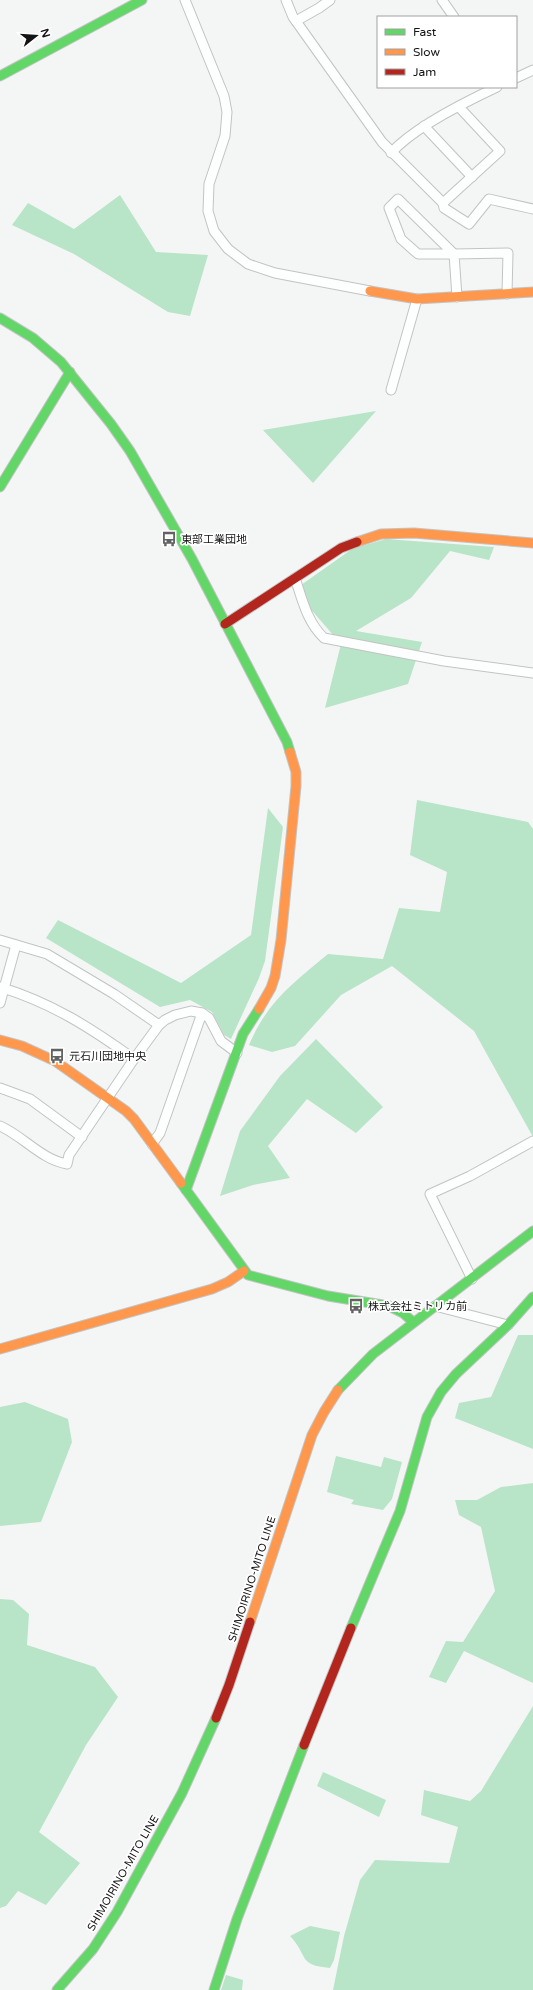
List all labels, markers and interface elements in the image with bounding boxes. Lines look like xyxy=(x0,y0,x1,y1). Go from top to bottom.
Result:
north arrow xyxy=(16,16,56,56)
legend xyxy=(377,16,517,88)
text: Fast xyxy=(413,25,437,39)
text: N xyxy=(38,27,53,39)
text: Slow xyxy=(413,45,440,59)
text: Jam xyxy=(413,65,436,79)
bus stop icon: 東部工業団地 xyxy=(160,530,178,548)
place label: 東部工業団地 xyxy=(181,533,247,546)
bus stop icon: 元石川団地中央 xyxy=(48,1047,66,1065)
place label: 元石川団地中央 xyxy=(69,1050,147,1063)
bus stop icon: 株式会社ミトリカ前 xyxy=(347,1297,365,1315)
place label: 株式会社ミトリカ前 xyxy=(368,1300,467,1313)
street label: SHIMOIRINO-MITO LINE xyxy=(226,1514,278,1644)
street label: SHIMOIRINO-MITO LINE xyxy=(85,1813,161,1933)

